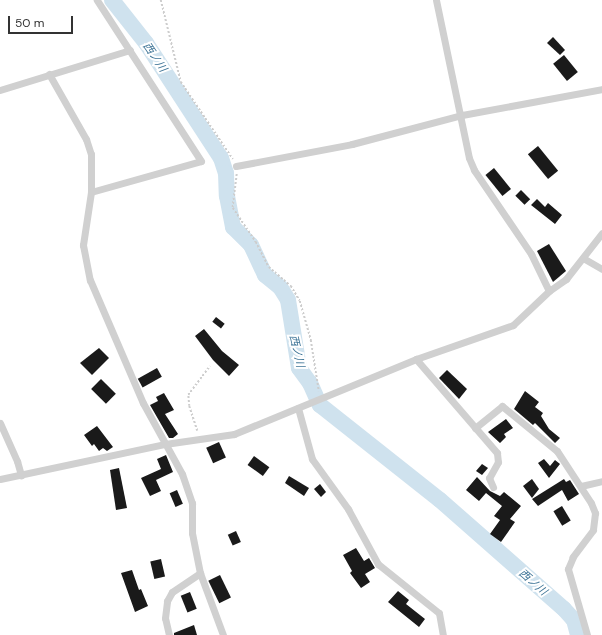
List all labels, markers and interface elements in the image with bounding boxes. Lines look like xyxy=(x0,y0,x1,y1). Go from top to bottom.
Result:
scale bar xyxy=(10,8,75,34)
text: 50 m xyxy=(15,15,44,31)
water label: 西ノ川 xyxy=(140,40,170,74)
water label: 西ノ川 xyxy=(287,333,307,369)
water label: 西ノ川 xyxy=(516,566,550,598)

